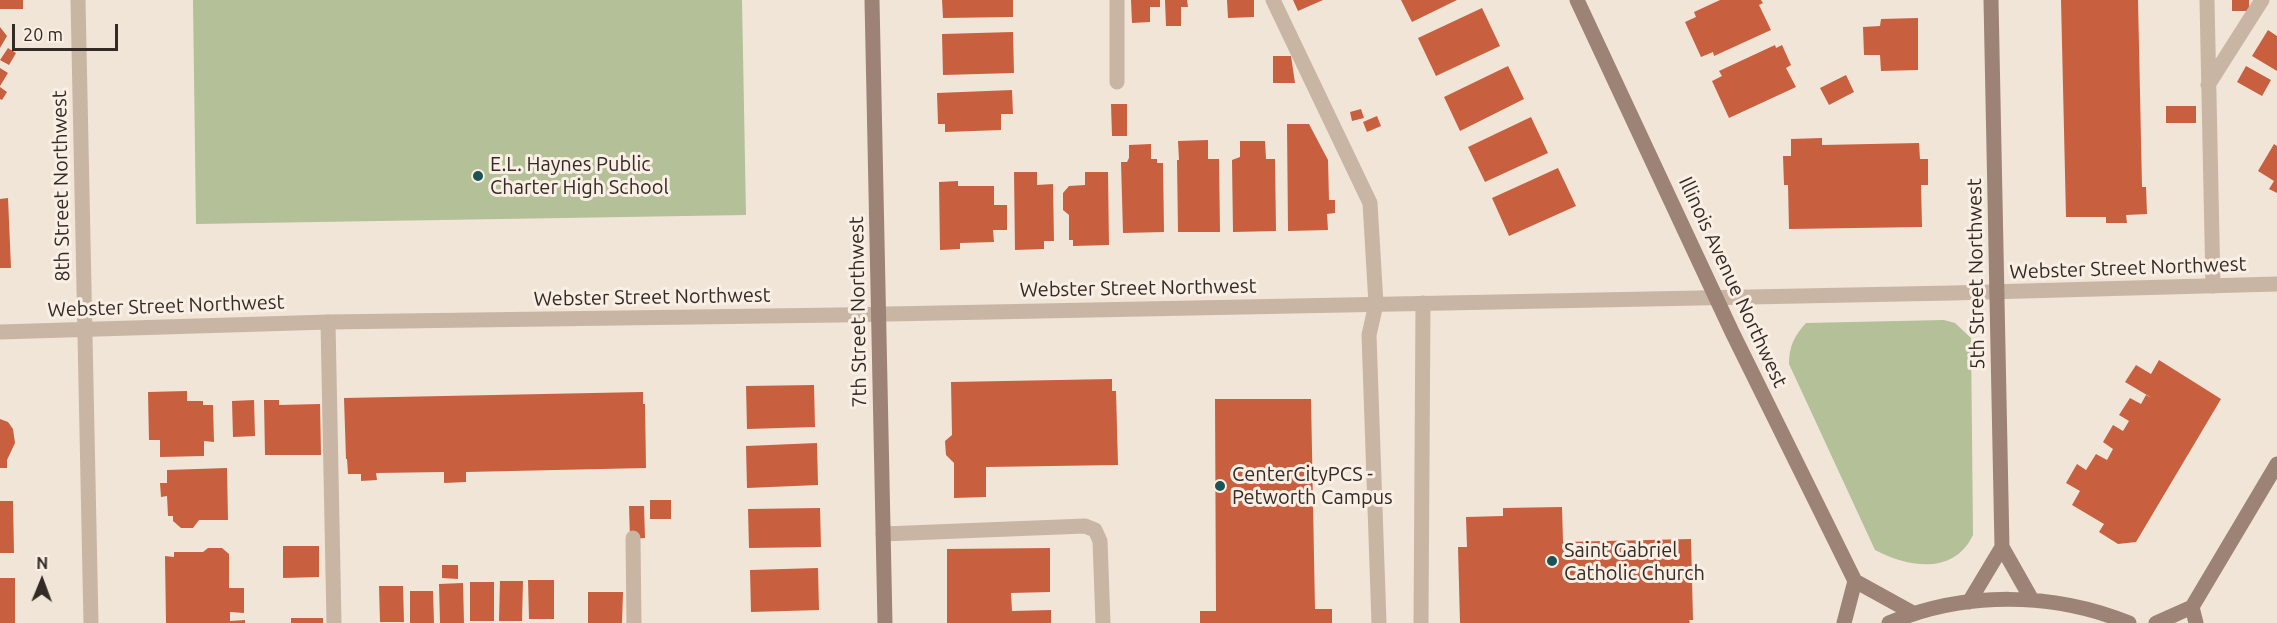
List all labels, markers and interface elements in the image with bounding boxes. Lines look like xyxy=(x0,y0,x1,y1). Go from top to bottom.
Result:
scale bar xyxy=(15,12,122,50)
text: 20 m xyxy=(23,24,63,44)
street label: 8th Street Northwest xyxy=(47,90,75,282)
place label: E.L. Haynes Public Charter High School xyxy=(490,152,669,199)
marker: E.L. Haynes Public Charter High School xyxy=(471,169,485,183)
street label: Illinois Avenue Northwest xyxy=(1674,173,1792,391)
street label: 5th Street Northwest xyxy=(1962,178,1990,370)
street label: 7th Street Northwest xyxy=(844,216,872,408)
street label: Webster Street Northwest xyxy=(2009,252,2247,284)
street label: Webster Street Northwest xyxy=(1019,274,1257,302)
street label: Webster Street Northwest xyxy=(533,283,771,311)
street label: Webster Street Northwest xyxy=(47,290,285,322)
place label: CenterCityPCS - Petworth Campus xyxy=(1232,462,1393,509)
marker: CenterCityPCS - Petworth Campus xyxy=(1213,479,1227,493)
place label: Saint Gabriel Catholic Church xyxy=(1564,538,1705,585)
north arrow xyxy=(12,551,72,611)
text: N xyxy=(36,554,48,572)
marker: Saint Gabriel Catholic Church xyxy=(1545,554,1559,568)

